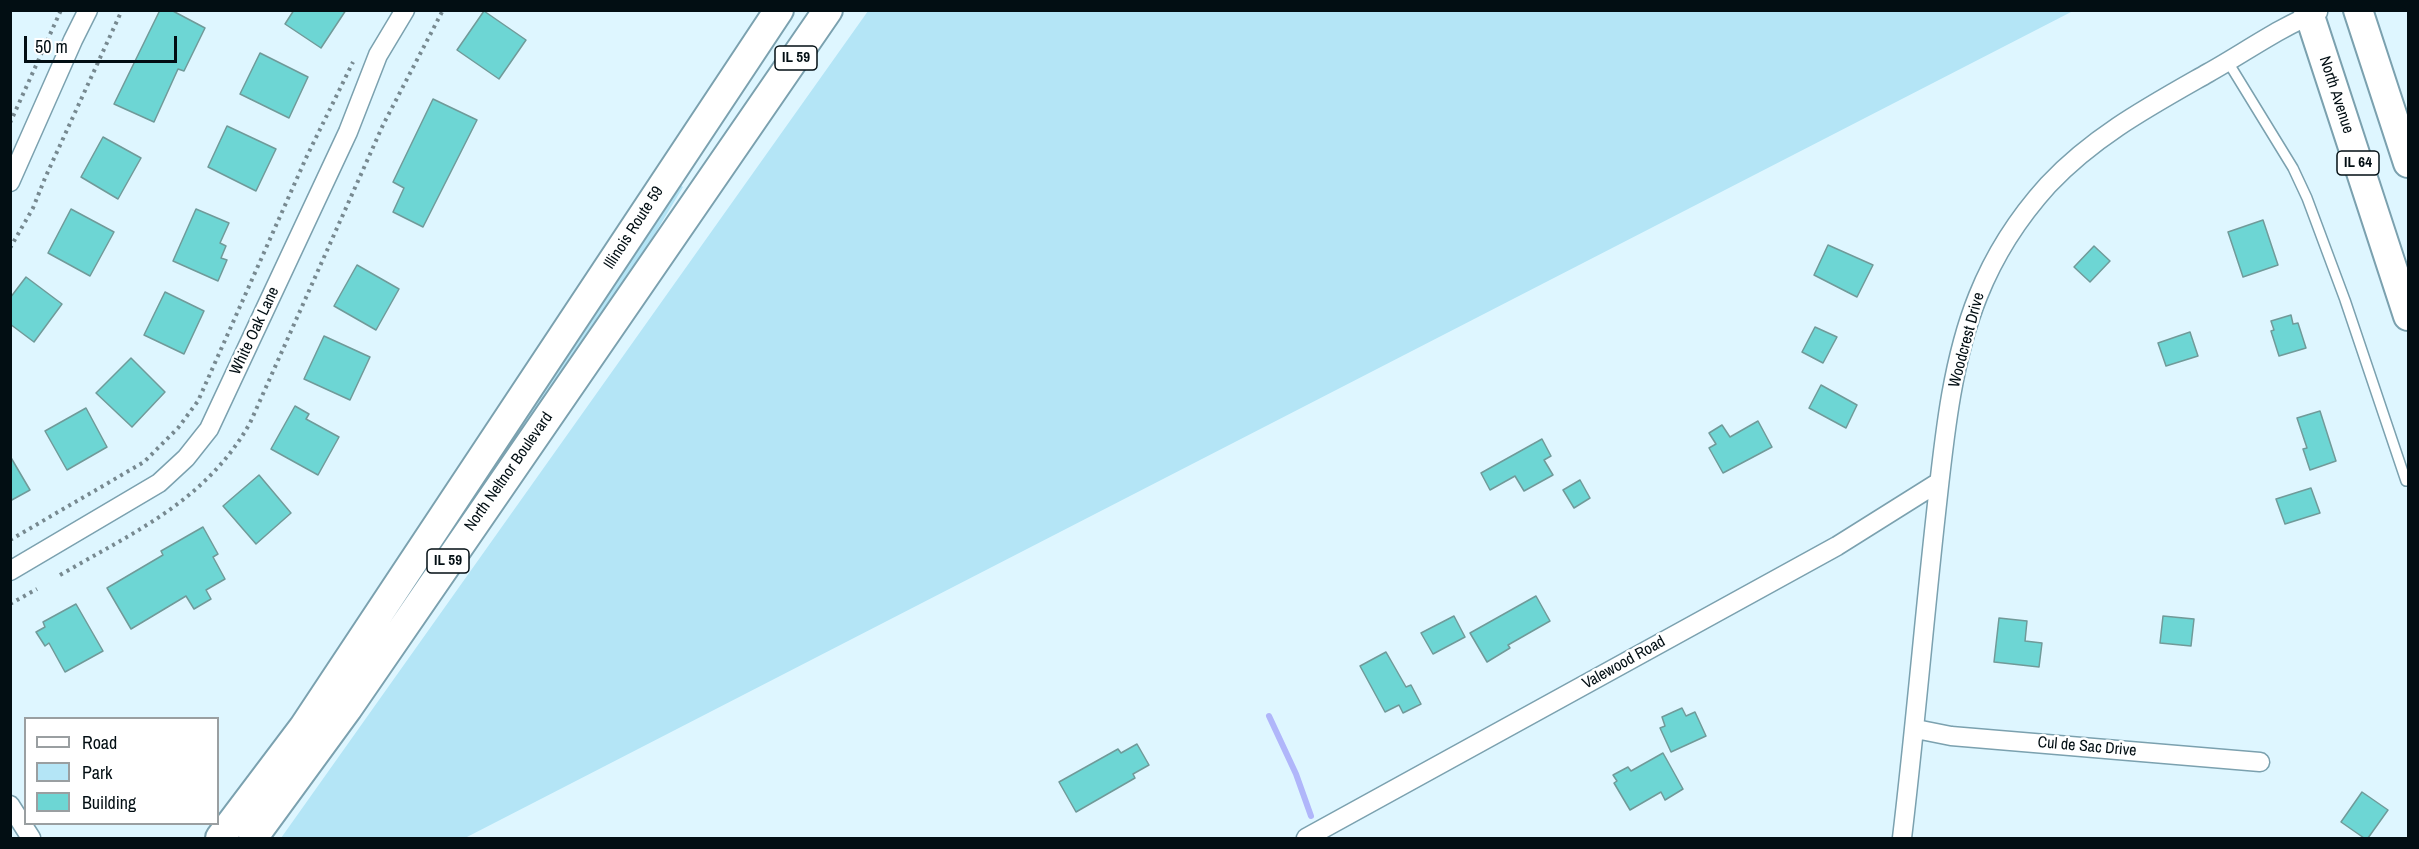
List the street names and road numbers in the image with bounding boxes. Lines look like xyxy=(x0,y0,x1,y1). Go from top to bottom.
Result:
road number: IL 59 xyxy=(775,46,817,70)
street label: North Avenue xyxy=(2315,54,2357,136)
road number: IL 64 xyxy=(2337,151,2379,175)
street label: Illinois Route 59 xyxy=(600,183,668,273)
street label: White Oak Lane xyxy=(226,284,284,378)
street label: Woodcrest Drive xyxy=(1945,290,1989,390)
street label: North Neltnor Boulevard xyxy=(461,409,557,535)
road number: IL 59 xyxy=(427,549,469,573)
street label: Valewood Road xyxy=(1579,632,1669,694)
street label: Cul de Sac Drive xyxy=(2037,733,2137,761)

